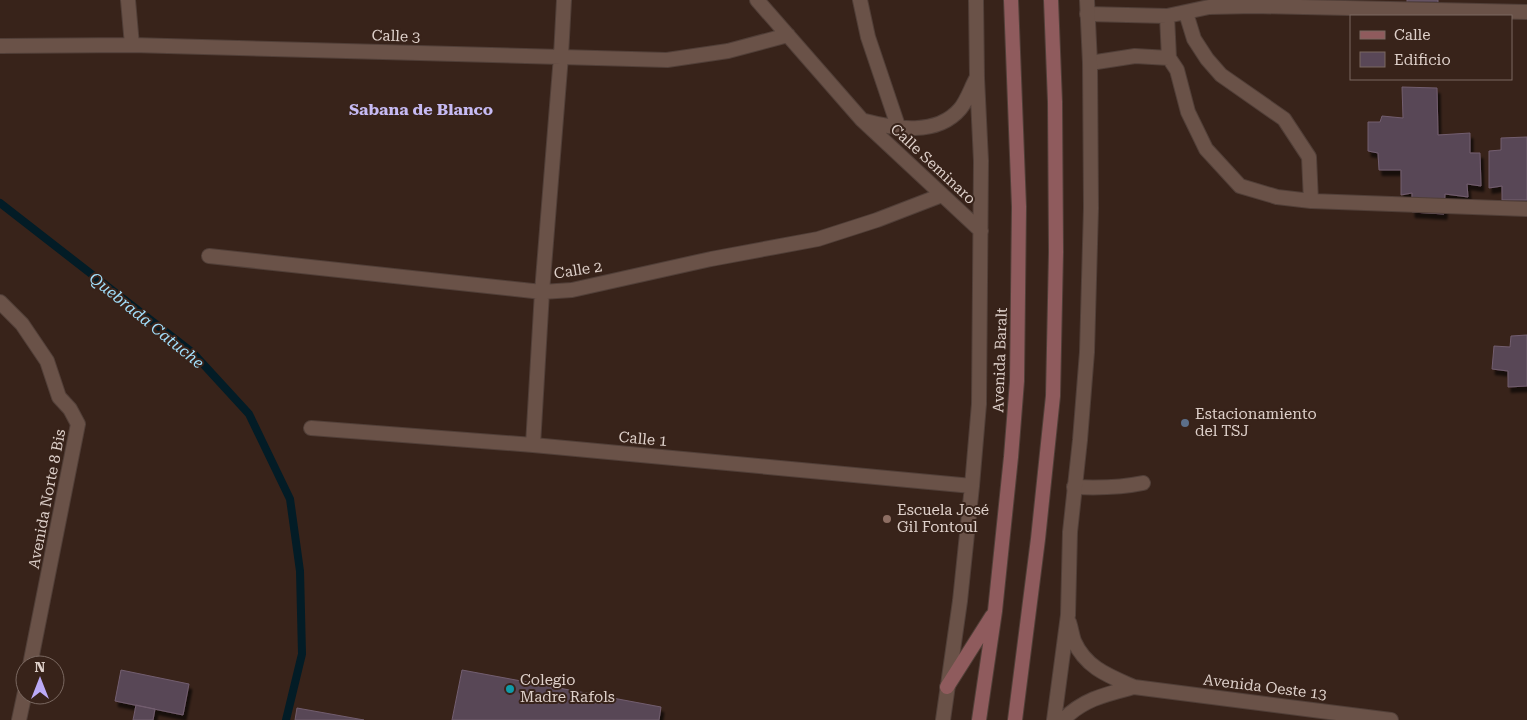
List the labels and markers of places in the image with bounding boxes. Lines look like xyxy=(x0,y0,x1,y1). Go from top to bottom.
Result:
place label: Estacionamiento del TSJ xyxy=(1195,405,1317,440)
marker: Estacionamiento del TSJ xyxy=(1179,417,1191,429)
place label: Escuela José Gil Fontoul xyxy=(897,501,989,536)
marker: Escuela José Gil Fontoul xyxy=(881,513,893,525)
place label: Colegio Madre Rafols xyxy=(520,671,615,706)
marker: Colegio Madre Rafols xyxy=(504,683,516,695)

